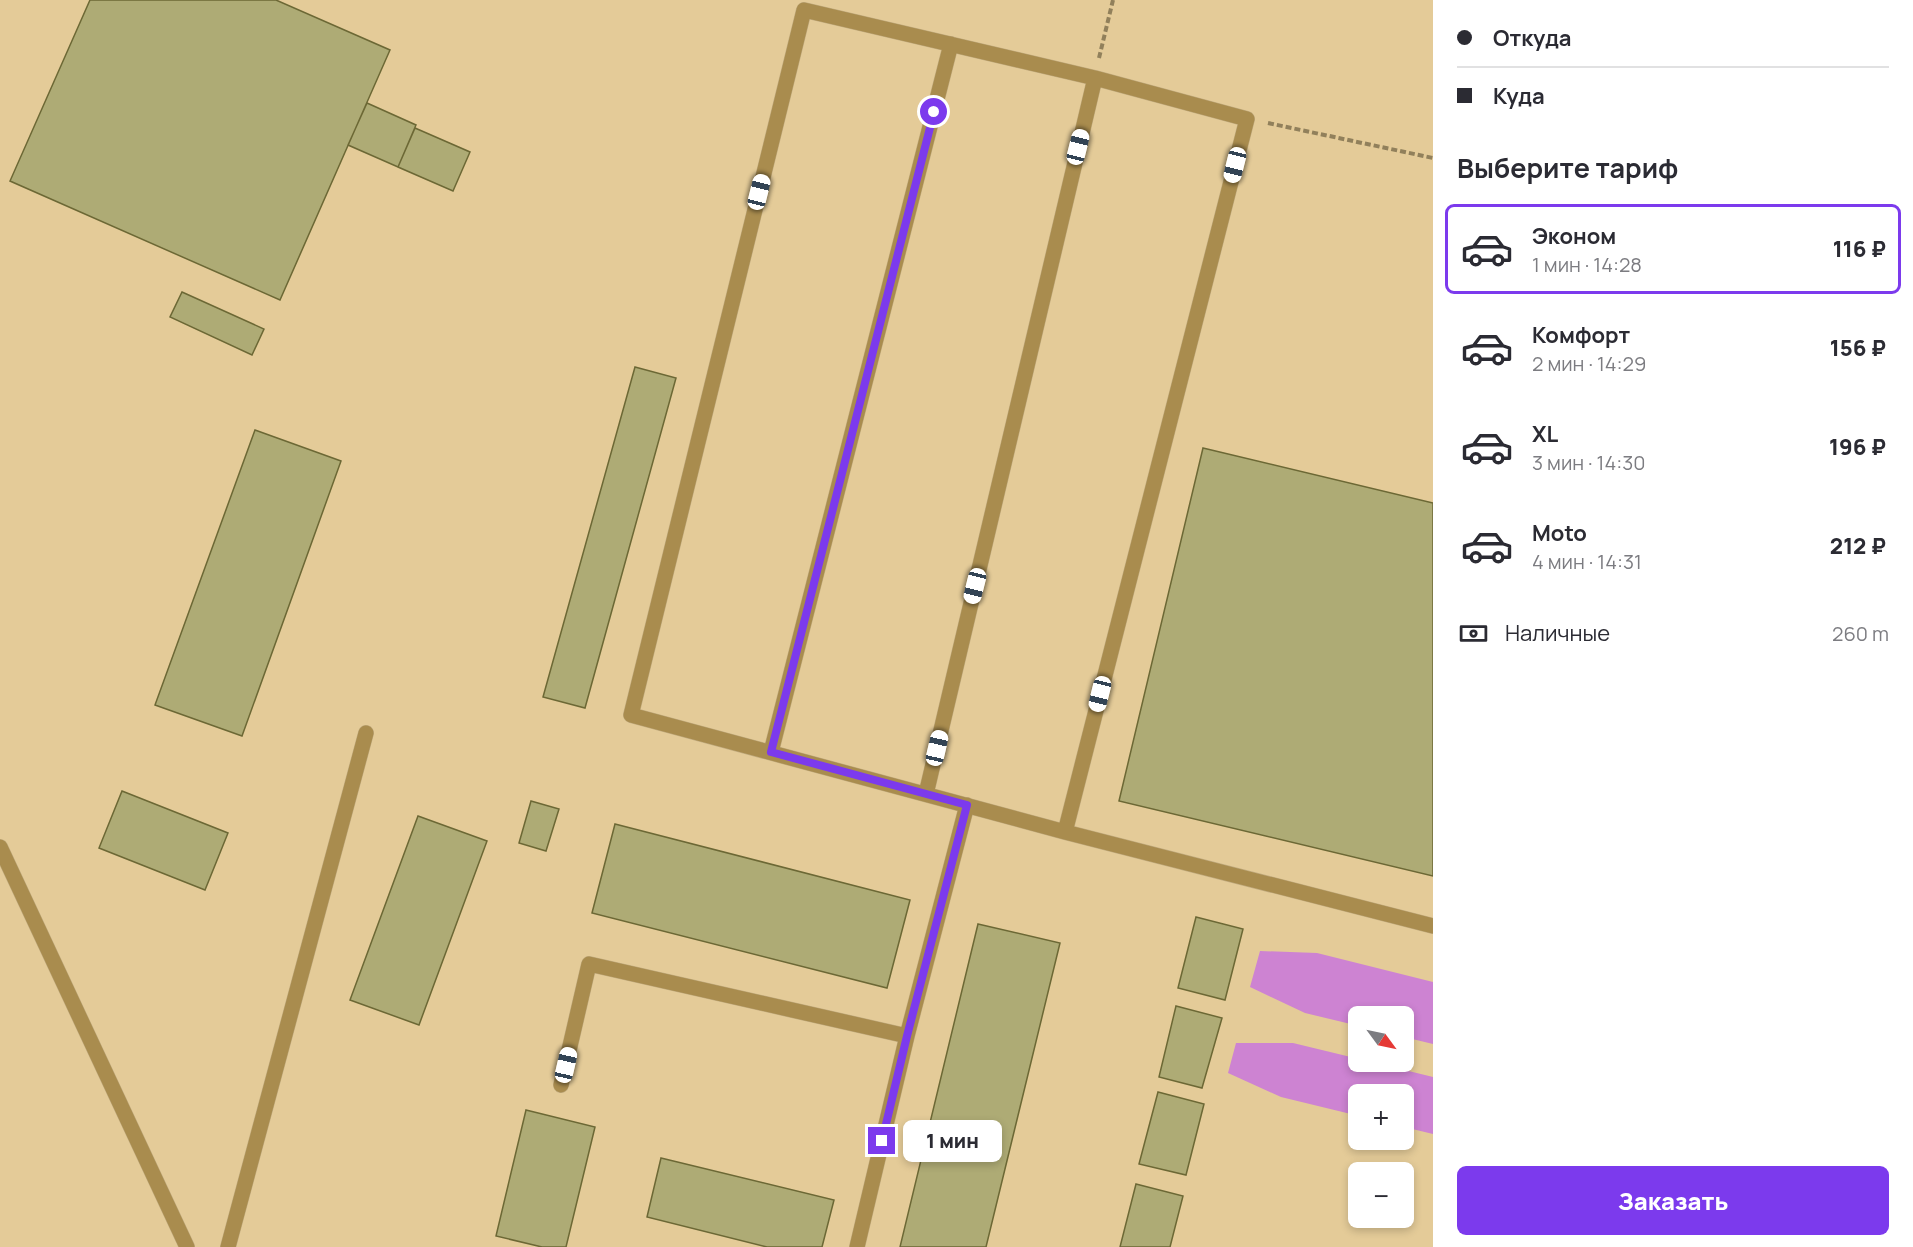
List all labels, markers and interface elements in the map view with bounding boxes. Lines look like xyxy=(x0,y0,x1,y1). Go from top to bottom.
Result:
text: Откуда xyxy=(1493,23,1572,53)
text: Куда xyxy=(1493,81,1545,111)
route start xyxy=(920,98,947,125)
car xyxy=(1065,127,1091,167)
car xyxy=(1222,145,1248,185)
text: Выберите тариф xyxy=(1457,149,1678,186)
car xyxy=(746,172,772,212)
text: Эконом xyxy=(1532,221,1616,251)
icon: car xyxy=(1460,222,1514,276)
text: 116 ₽ xyxy=(1833,234,1886,264)
text: 1 мин · 14:28 xyxy=(1532,251,1642,278)
text: Комфорт xyxy=(1532,320,1630,350)
icon: car xyxy=(1460,321,1514,375)
text: 156 ₽ xyxy=(1830,333,1886,363)
text: 2 мин · 14:29 xyxy=(1532,350,1646,377)
text: XL xyxy=(1532,419,1558,449)
icon: car xyxy=(1460,420,1514,474)
text: 196 ₽ xyxy=(1829,432,1886,462)
text: 3 мин · 14:30 xyxy=(1532,449,1645,476)
text: Moto xyxy=(1532,518,1587,548)
icon: car xyxy=(1460,519,1514,573)
text: 212 ₽ xyxy=(1830,531,1886,561)
text: 4 мин · 14:31 xyxy=(1532,548,1642,575)
car xyxy=(962,566,988,606)
icon: cash xyxy=(1457,617,1490,650)
text: Наличные xyxy=(1505,618,1610,648)
text: 260 m xyxy=(1832,620,1889,647)
car xyxy=(1087,674,1113,714)
car xyxy=(924,728,950,768)
north arrow xyxy=(1348,1006,1414,1072)
map controls xyxy=(1348,1006,1414,1228)
car xyxy=(553,1045,579,1085)
button: + xyxy=(1348,1084,1414,1150)
callout: 1 мин xyxy=(903,1120,1002,1162)
route end xyxy=(868,1127,895,1154)
text: 1 мин xyxy=(926,1127,979,1154)
button: − xyxy=(1348,1162,1414,1228)
button: Заказать xyxy=(1457,1166,1889,1235)

